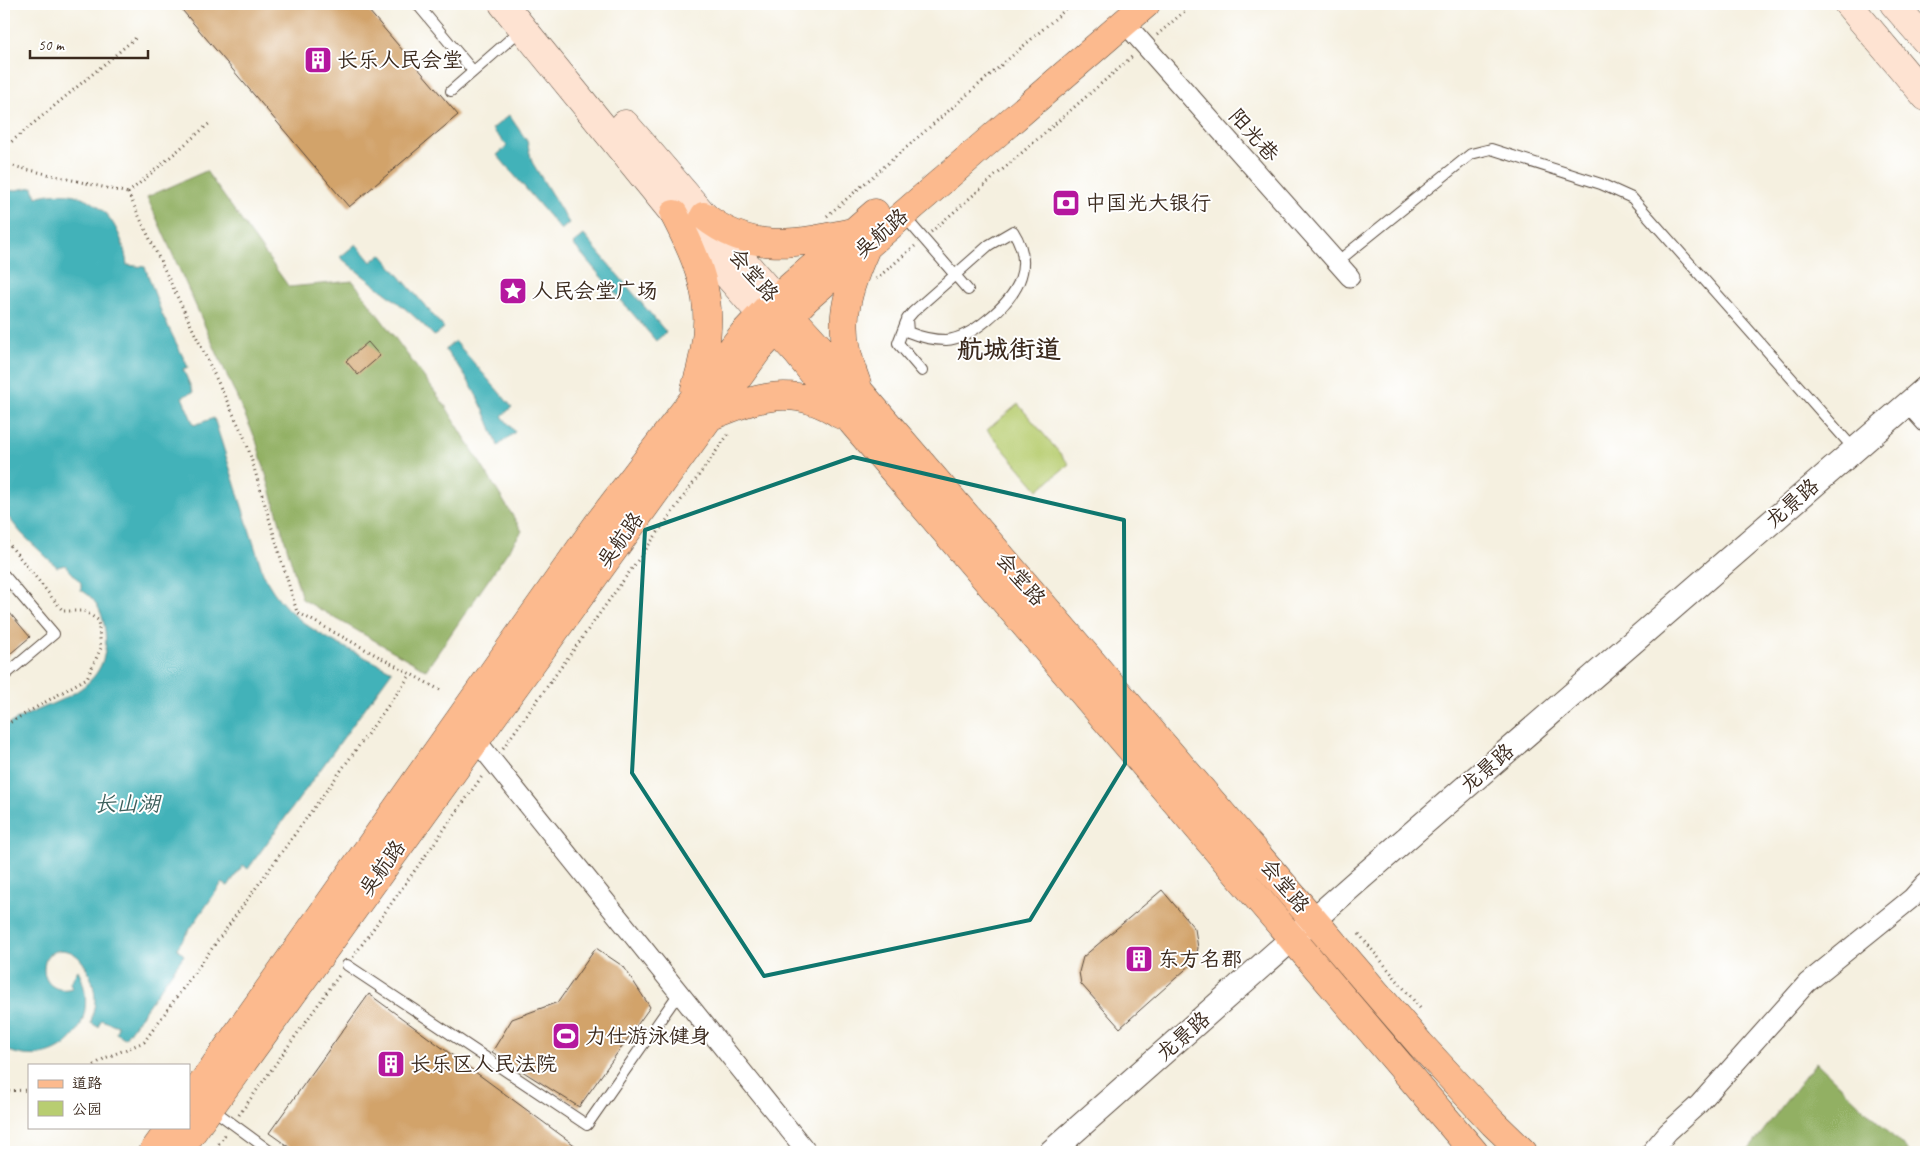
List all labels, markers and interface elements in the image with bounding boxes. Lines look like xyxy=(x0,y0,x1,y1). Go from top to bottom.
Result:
scale bar xyxy=(30,28,148,60)
text: 50 m xyxy=(38,36,65,55)
building icon: 长乐人民会堂 xyxy=(303,45,333,75)
place label: 长乐人民会堂 xyxy=(337,47,463,73)
street label: 阳光巷 xyxy=(1223,103,1285,167)
bank icon: 中国光大银行 xyxy=(1051,188,1081,218)
place label: 中国光大银行 xyxy=(1085,190,1211,216)
street label: 吴航路 xyxy=(849,203,913,263)
street label: 会堂路 xyxy=(724,243,784,307)
place icon: 人民会堂广场 xyxy=(498,276,528,306)
place label: 人民会堂广场 xyxy=(532,278,658,304)
district label: 航城街道 xyxy=(957,333,1061,366)
street label: 龙景路 xyxy=(1760,473,1824,533)
street label: 吴航路 xyxy=(591,507,649,573)
street label: 会堂路 xyxy=(991,547,1051,611)
street label: 龙景路 xyxy=(1455,738,1519,798)
water label: 长山湖 xyxy=(94,790,162,818)
street label: 吴航路 xyxy=(353,835,411,901)
street label: 会堂路 xyxy=(1255,854,1315,918)
building icon: 东方名郡 xyxy=(1124,944,1154,974)
place label: 东方名郡 xyxy=(1158,946,1242,972)
street label: 龙景路 xyxy=(1151,1006,1215,1066)
sports icon: 力仕游泳健身 xyxy=(551,1021,581,1051)
place label: 力仕游泳健身 xyxy=(585,1023,711,1049)
building icon: 长乐区人民法院 xyxy=(376,1049,406,1079)
place label: 长乐区人民法院 xyxy=(410,1051,557,1077)
legend xyxy=(28,1064,190,1128)
text: 道路 xyxy=(72,1074,102,1093)
text: 公园 xyxy=(72,1100,102,1119)

